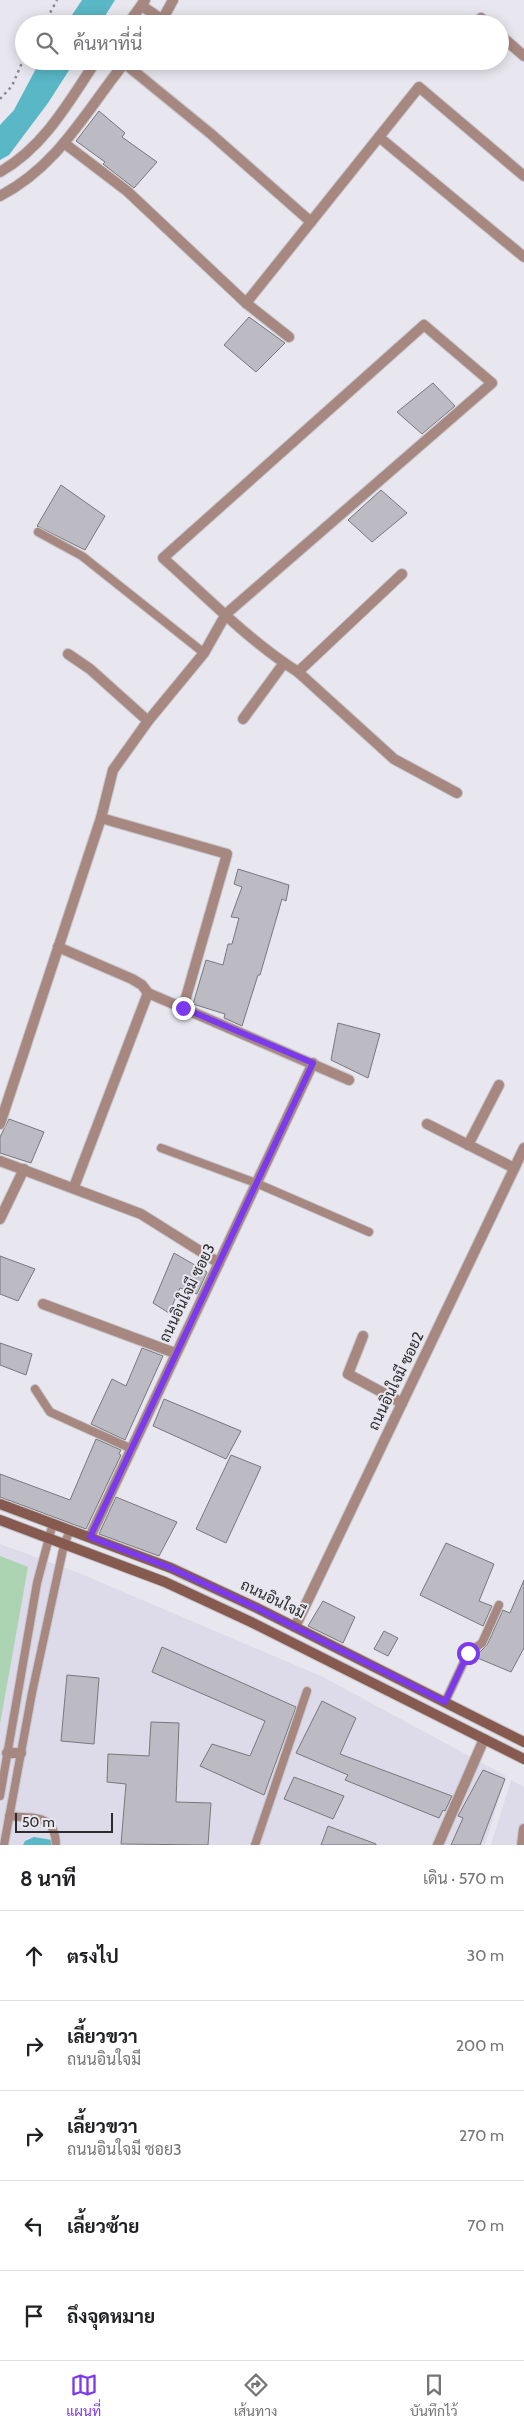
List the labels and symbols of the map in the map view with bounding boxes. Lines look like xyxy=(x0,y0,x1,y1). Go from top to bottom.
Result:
route end xyxy=(172,997,195,1020)
street label: ถนนอินใจมี ซอย3 xyxy=(154,1240,219,1345)
street label: ถนนอินใจมี ซอย2 xyxy=(364,1328,428,1433)
street label: ถนนอินใจมี xyxy=(238,1575,309,1622)
route start xyxy=(457,1642,480,1665)
scale bar xyxy=(15,1810,112,1833)

